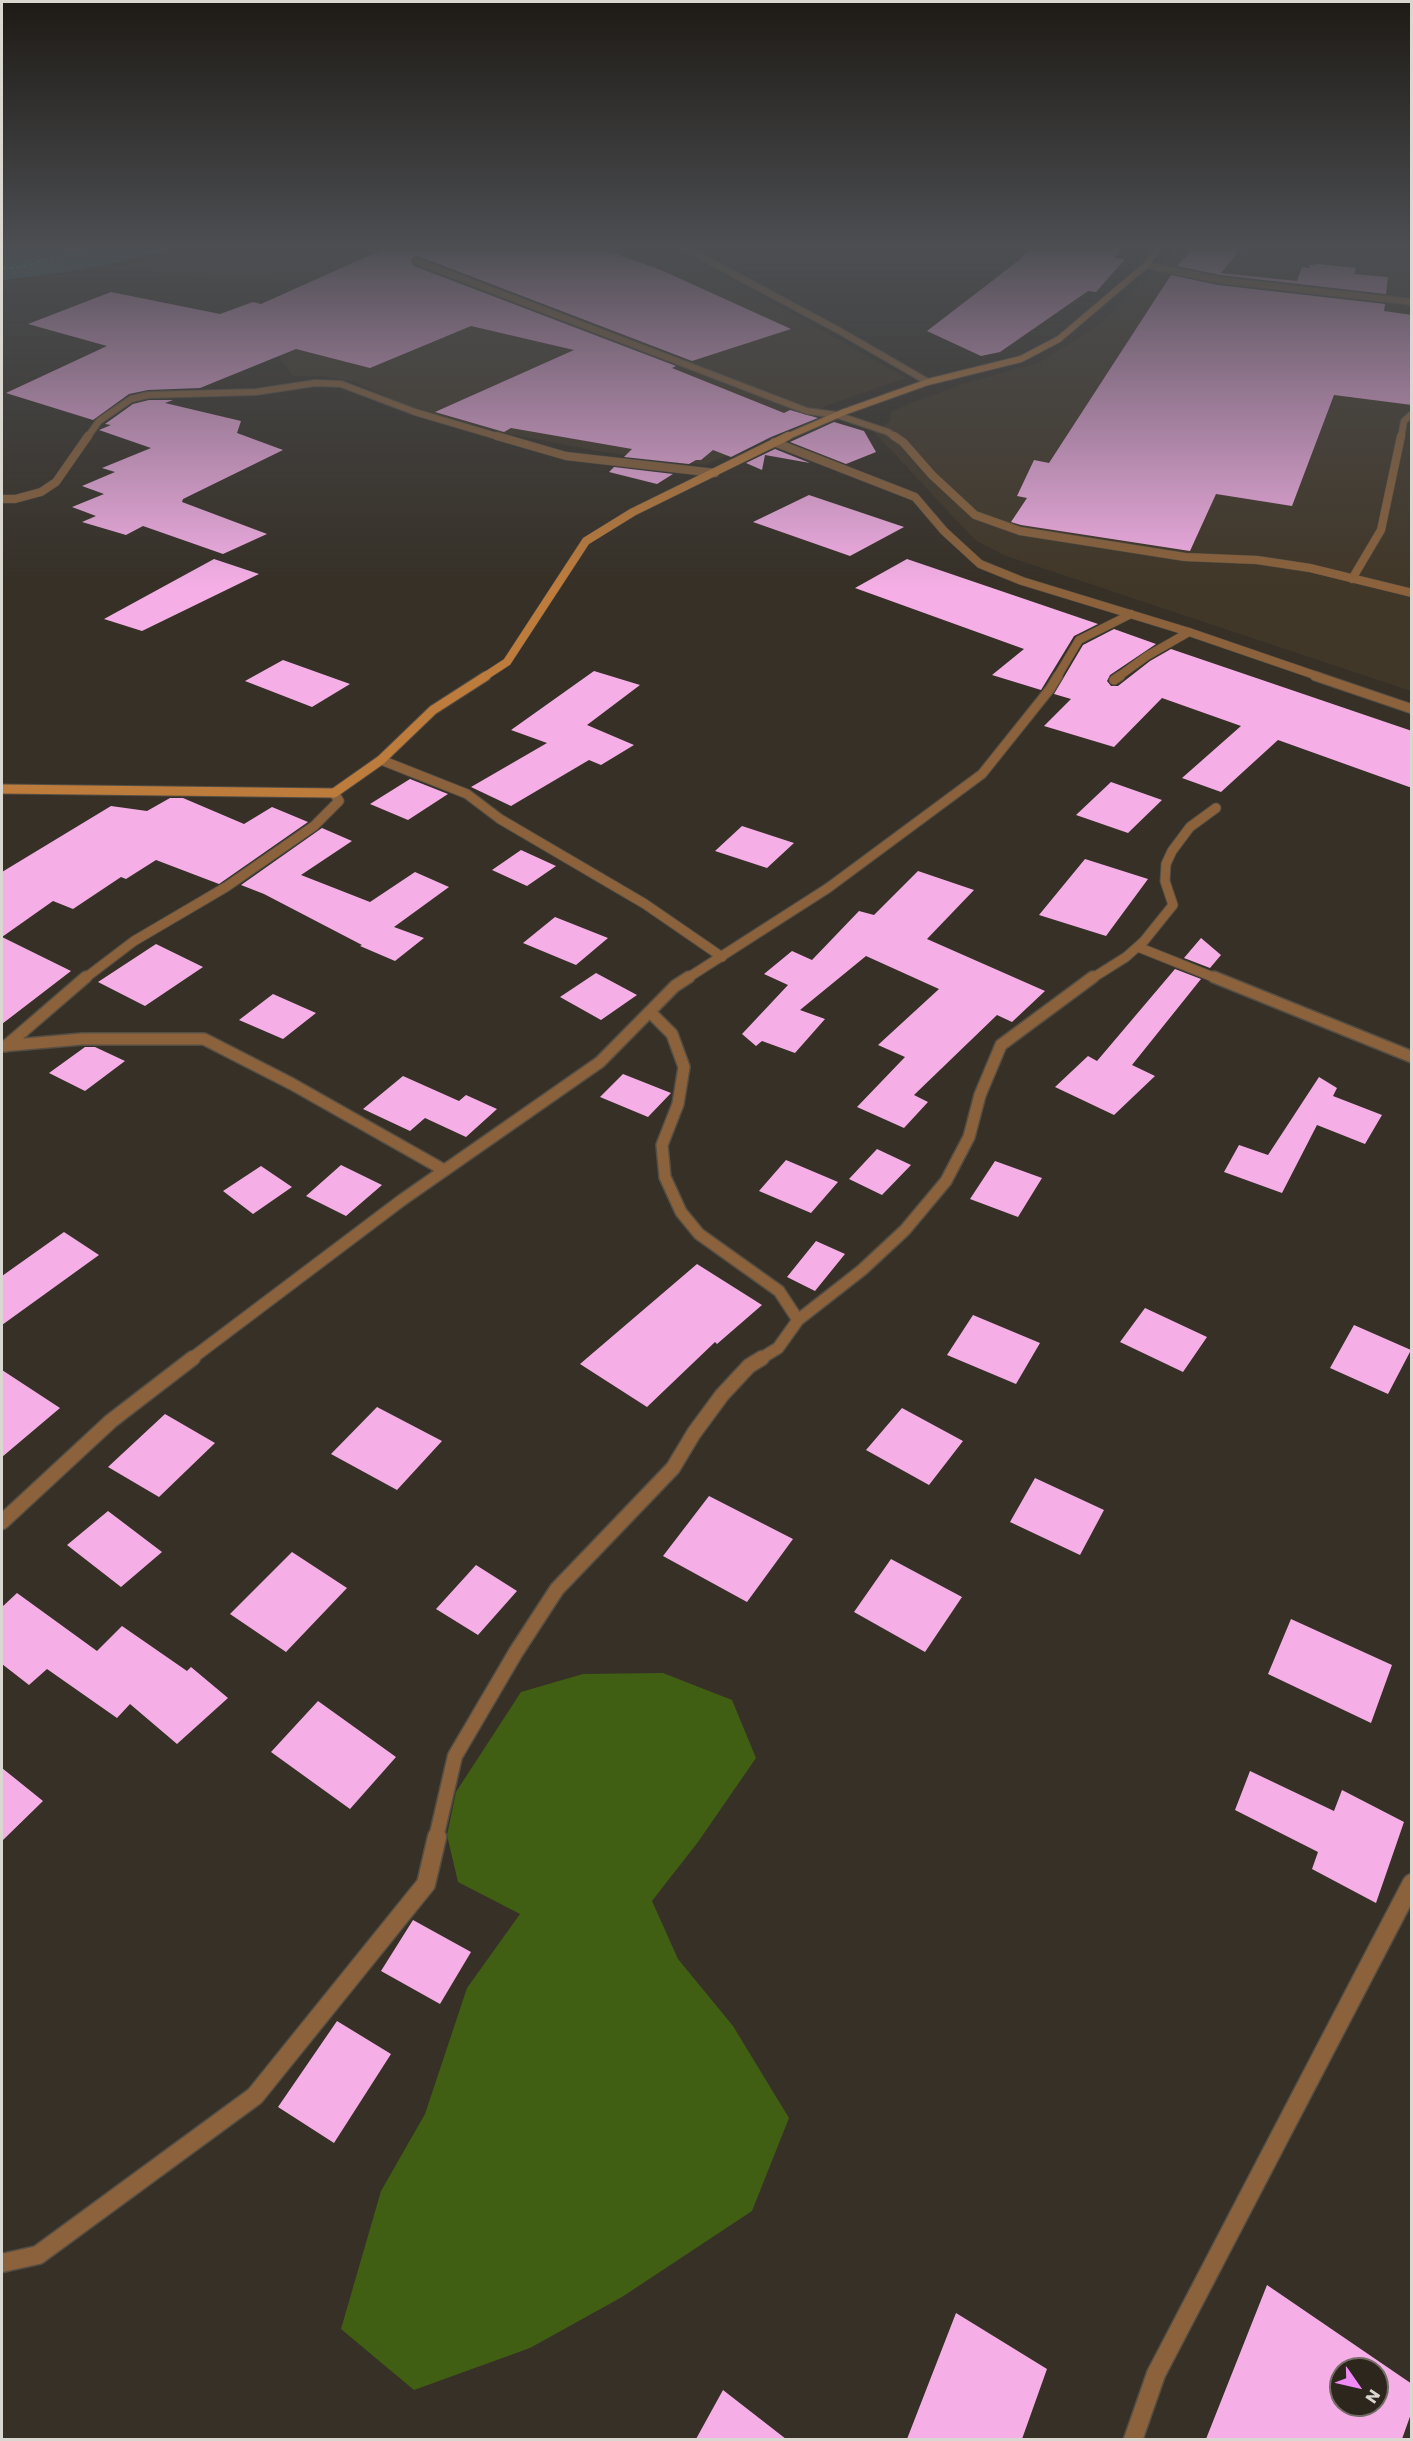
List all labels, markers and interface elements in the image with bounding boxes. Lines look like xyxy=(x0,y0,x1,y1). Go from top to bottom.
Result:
north arrow xyxy=(1329,2357,1389,2417)
text: N xyxy=(1360,2385,1386,2408)

